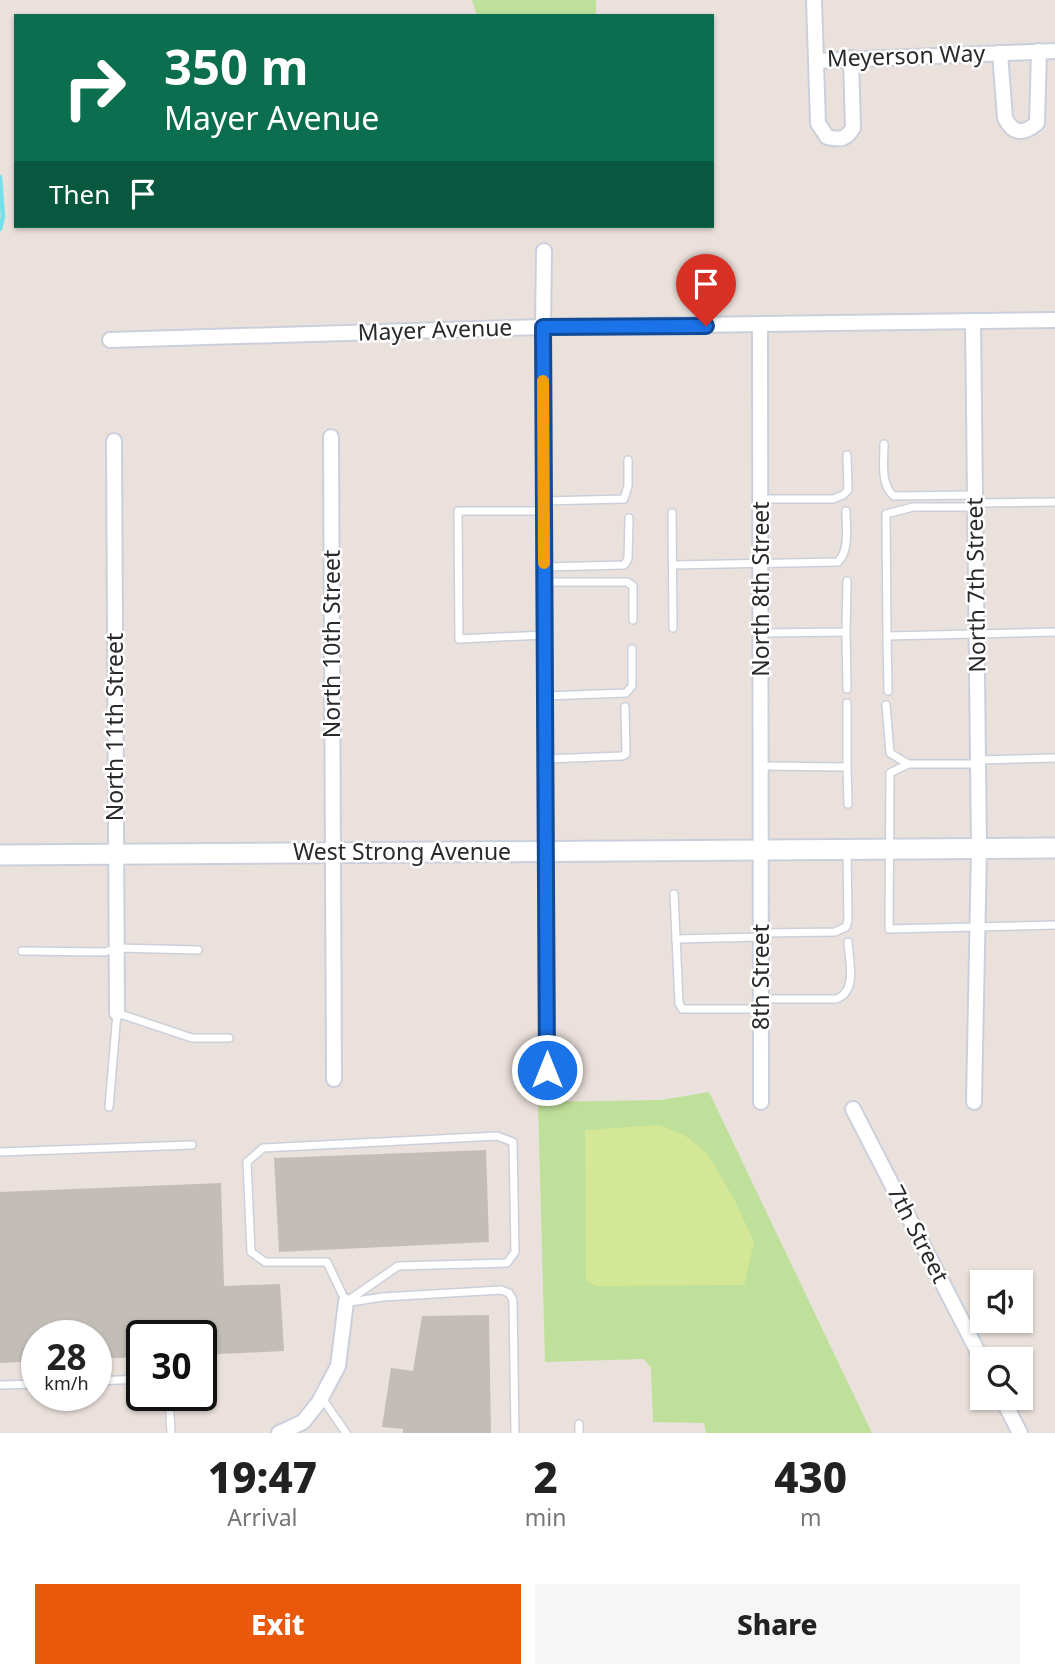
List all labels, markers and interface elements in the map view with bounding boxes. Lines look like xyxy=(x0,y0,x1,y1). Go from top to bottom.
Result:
text: 350 m xyxy=(164,33,309,99)
street label: Meyerson Way xyxy=(826,36,986,74)
icon: right xyxy=(49,42,140,133)
text: Mayer Avenue xyxy=(164,96,379,139)
icon: arrive xyxy=(124,175,162,213)
text: Then xyxy=(49,176,110,212)
pin xyxy=(676,254,736,326)
icon: arrive xyxy=(687,265,725,303)
street label: Mayer Avenue xyxy=(357,310,513,348)
street label: North 7th Street xyxy=(957,497,993,673)
street label: North 8th Street xyxy=(744,501,776,677)
street label: North 10th Street xyxy=(315,550,347,738)
street label: North 11th Street xyxy=(98,633,130,821)
street label: West Strong Avenue xyxy=(293,835,511,867)
street label: 8th Street xyxy=(744,924,776,1030)
position arrow xyxy=(510,1033,584,1107)
street label: 7th Street xyxy=(881,1179,957,1288)
map controls xyxy=(970,1270,1033,1410)
button: sound xyxy=(970,1270,1033,1333)
speed limit sign: 30 xyxy=(126,1320,217,1411)
text: 28 xyxy=(46,1333,87,1380)
button: search xyxy=(970,1347,1033,1410)
text: km/h xyxy=(44,1371,89,1395)
text: 19:47 xyxy=(208,1448,317,1505)
text: 2 xyxy=(533,1448,558,1505)
text: 430 xyxy=(774,1448,847,1505)
text: Arrival xyxy=(227,1501,297,1533)
text: min xyxy=(525,1501,566,1533)
text: m xyxy=(800,1501,821,1533)
button: Exit xyxy=(35,1584,521,1664)
button: Share xyxy=(535,1584,1020,1664)

